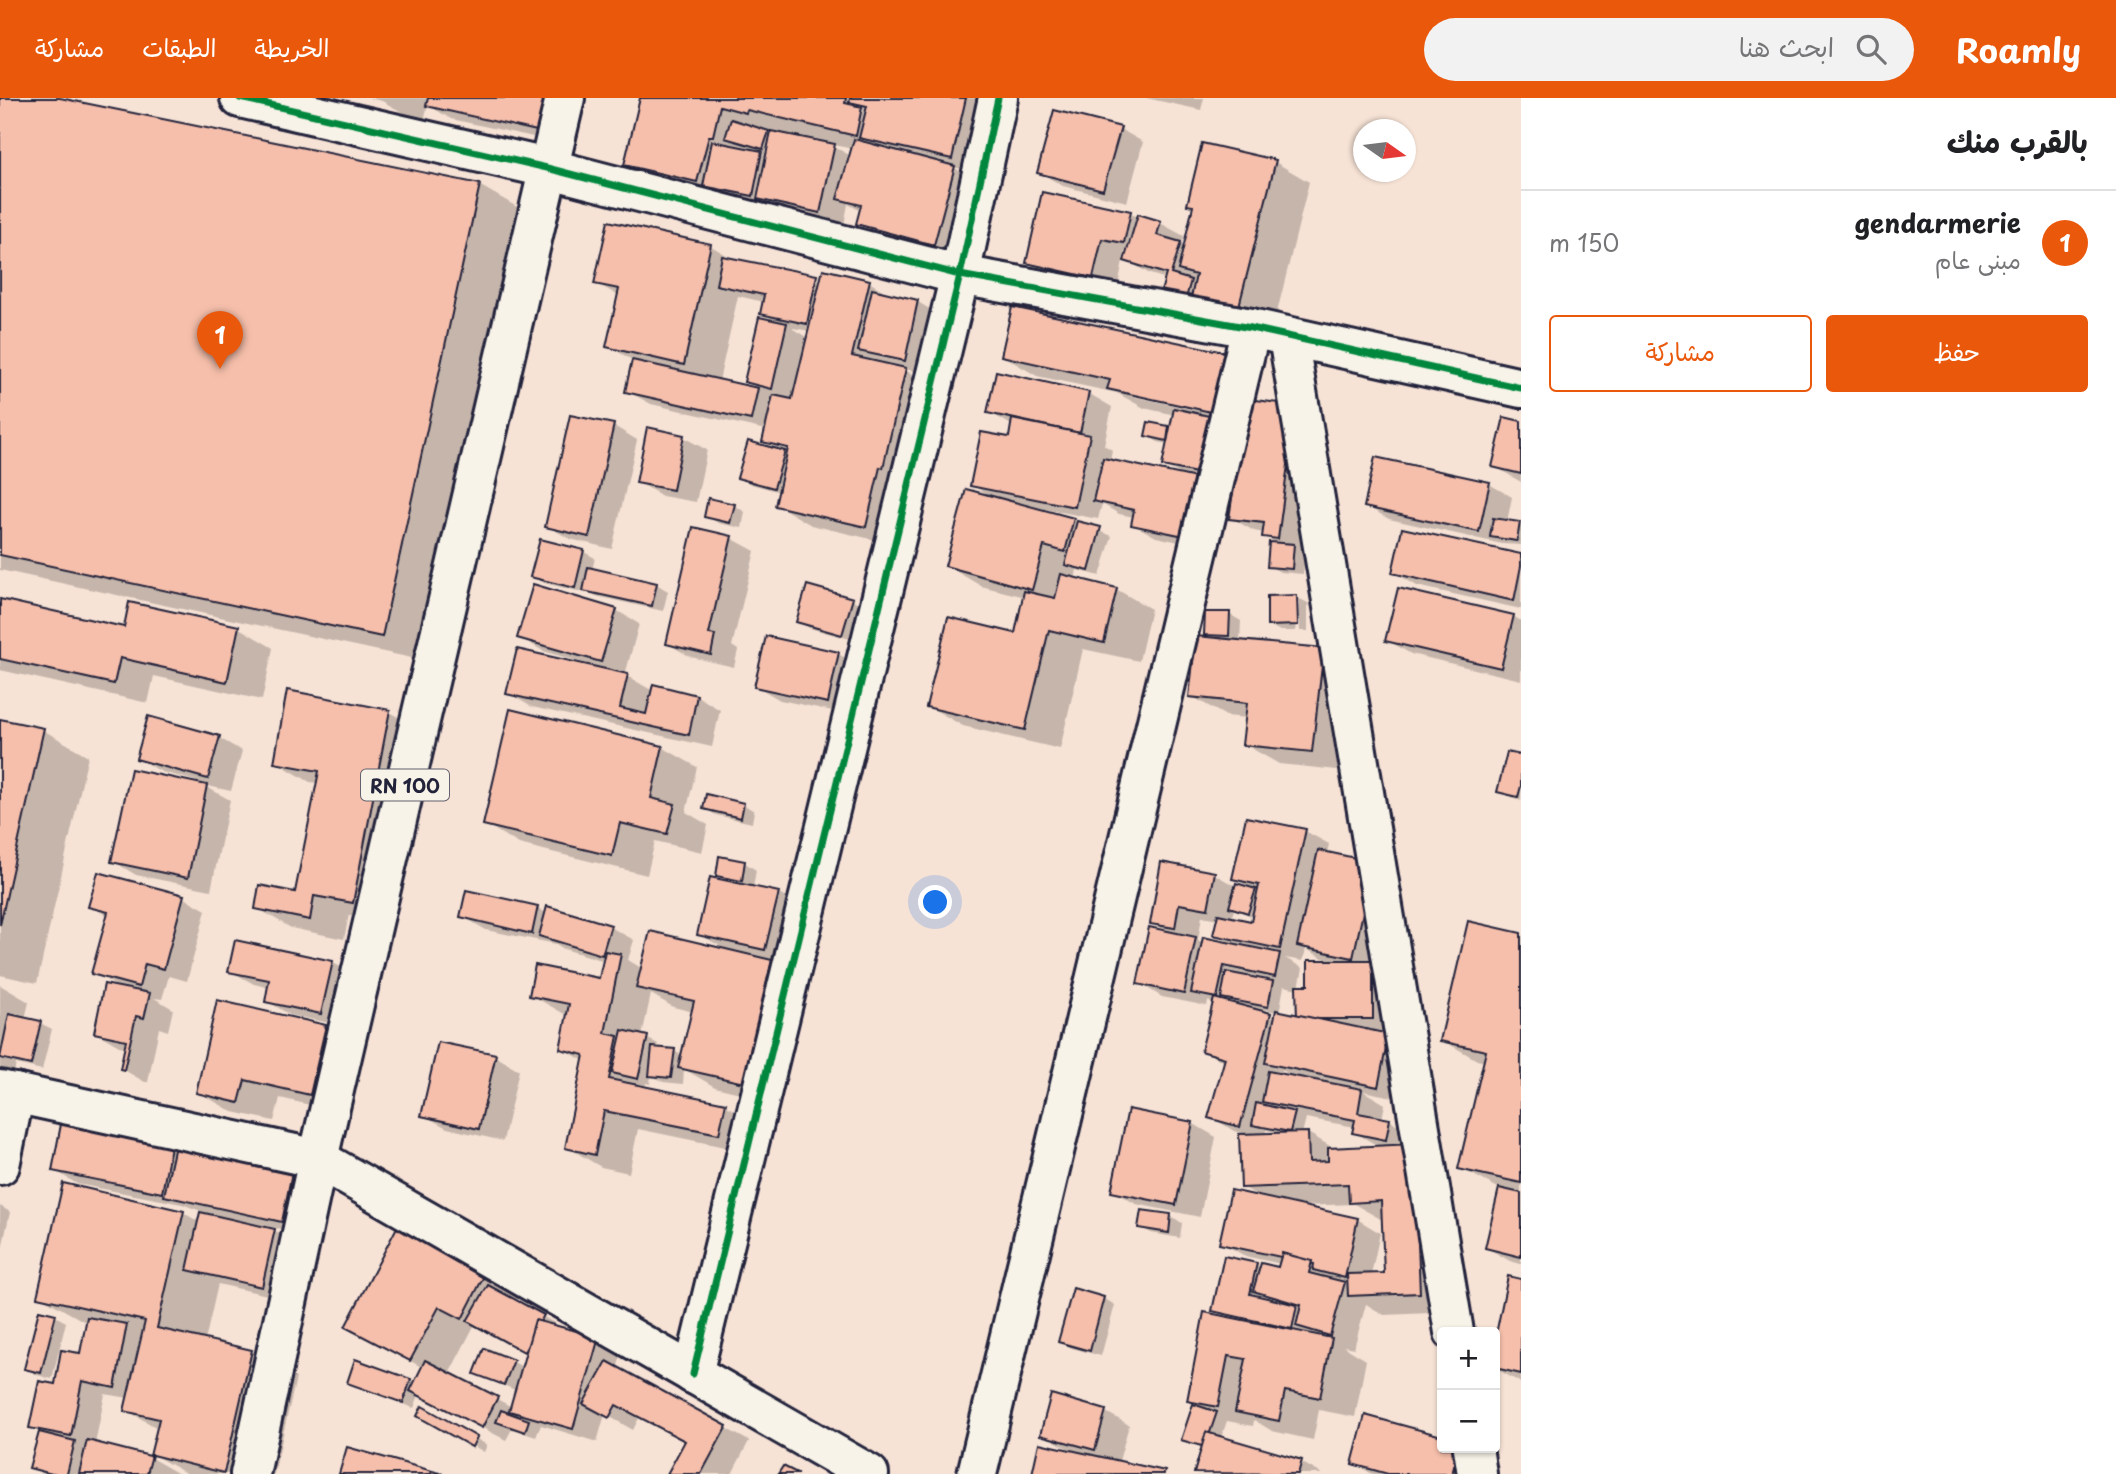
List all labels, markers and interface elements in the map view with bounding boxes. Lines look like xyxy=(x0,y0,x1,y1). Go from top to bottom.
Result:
search box xyxy=(1424,18,1914,81)
text: Roamly xyxy=(1956,24,2081,74)
text: ابحث هنا xyxy=(1739,27,1834,66)
text: مشاركة xyxy=(35,29,104,65)
text: الطبقات xyxy=(142,29,217,65)
text: الخريطة xyxy=(255,29,329,65)
icon: search xyxy=(1852,30,1890,68)
text: بالقرب منك xyxy=(1947,118,2088,163)
north arrow xyxy=(1353,119,1416,182)
text: gendarmerie xyxy=(1855,203,2021,242)
text: 150 m xyxy=(1549,225,1619,260)
text: 1 xyxy=(2060,225,2071,260)
text: مبنى عام xyxy=(1935,242,2021,277)
pin: 1 xyxy=(197,311,243,369)
button: مشاركة xyxy=(1549,315,1812,392)
button: حفظ xyxy=(1826,315,2088,392)
road number: RN 100 xyxy=(361,770,449,800)
your location xyxy=(918,885,952,919)
map controls xyxy=(1437,1327,1500,1453)
button: + xyxy=(1437,1327,1500,1390)
button: − xyxy=(1437,1390,1500,1453)

